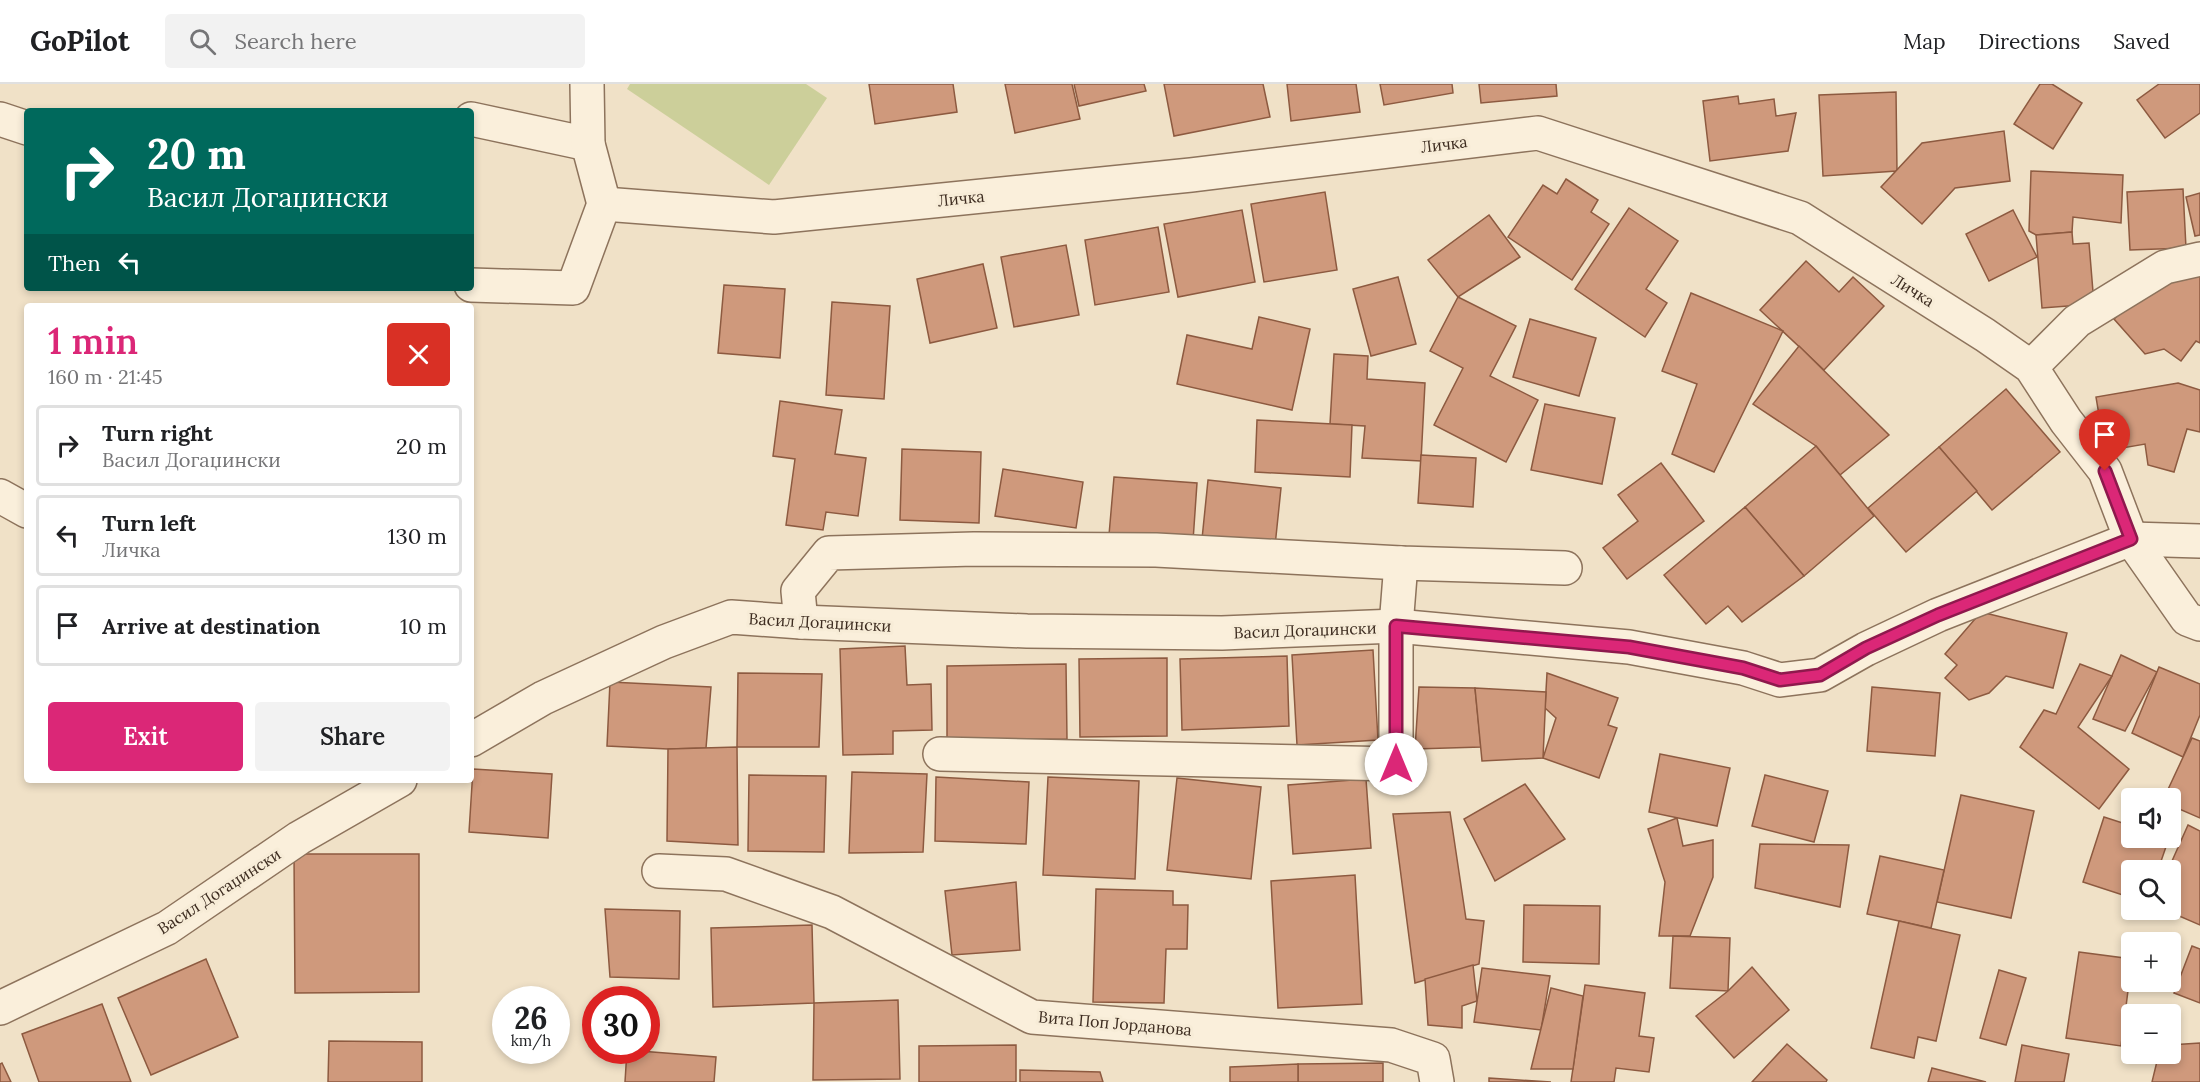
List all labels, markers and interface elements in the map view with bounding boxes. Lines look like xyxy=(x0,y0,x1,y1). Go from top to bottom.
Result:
search box xyxy=(165,14,585,68)
text: GoPilot xyxy=(30,23,129,59)
icon: search xyxy=(186,25,219,58)
text: Search here xyxy=(234,27,357,55)
text: Map xyxy=(1903,28,1946,55)
text: Directions xyxy=(1979,28,2080,55)
text: Saved xyxy=(2113,28,2170,55)
text: 20 m xyxy=(147,127,246,181)
street label: Личка xyxy=(1420,131,1468,157)
icon: right xyxy=(48,132,126,210)
text: Васил Догаџински xyxy=(147,180,388,214)
street label: Личка xyxy=(937,186,985,210)
icon: left xyxy=(113,246,146,279)
text: Then xyxy=(48,249,101,277)
street label: Личка xyxy=(1888,269,1938,311)
text: 1 min xyxy=(48,318,138,364)
button: close xyxy=(387,323,450,386)
text: 160 m · 21:45 xyxy=(48,364,163,389)
pin xyxy=(2079,409,2130,471)
icon: arrive xyxy=(2088,418,2121,451)
text: Turn right xyxy=(102,419,213,447)
icon: right xyxy=(51,429,84,462)
text: 20 m xyxy=(396,432,447,460)
text: Васил Догаџински xyxy=(102,447,281,472)
text: Turn left xyxy=(102,509,196,537)
icon: left xyxy=(51,519,84,552)
text: 130 m xyxy=(388,522,447,550)
text: Личка xyxy=(102,537,161,562)
street label: Васил Догаџински xyxy=(748,608,892,636)
icon: arrive xyxy=(51,609,84,642)
text: Arrive at destination xyxy=(102,612,320,640)
text: 10 m xyxy=(400,612,447,640)
street label: Васил Догаџински xyxy=(1233,618,1377,642)
button: Exit xyxy=(48,702,243,771)
button: Share xyxy=(255,702,450,771)
position arrow xyxy=(1364,732,1428,796)
map controls xyxy=(2121,788,2181,1064)
button: sound xyxy=(2121,788,2181,848)
street label: Васил Догаџински xyxy=(154,844,284,938)
button: search xyxy=(2121,860,2181,920)
button: + xyxy=(2121,932,2181,992)
speed limit sign: 30 xyxy=(582,986,660,1064)
text: 26 xyxy=(514,999,548,1037)
button: − xyxy=(2121,1004,2181,1064)
street label: Вита Поп Јорданова xyxy=(1037,1006,1193,1040)
text: km/h xyxy=(511,1031,551,1050)

